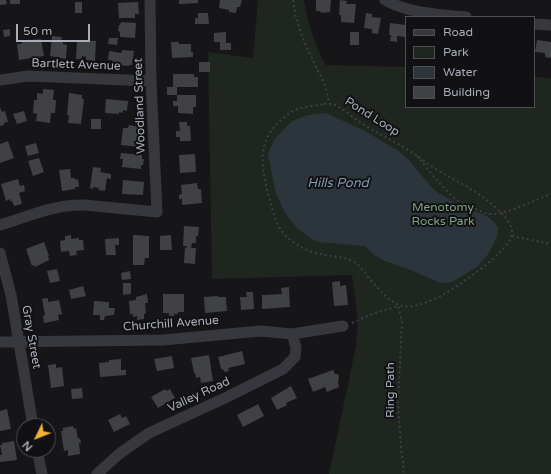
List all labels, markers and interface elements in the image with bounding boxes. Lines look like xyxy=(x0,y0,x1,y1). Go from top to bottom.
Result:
scale bar xyxy=(18,16,92,42)
legend xyxy=(405,16,535,108)
text: 50 m xyxy=(23,24,52,38)
text: Road xyxy=(443,25,473,39)
text: Park xyxy=(443,45,469,59)
street label: Bartlett Avenue xyxy=(31,56,121,74)
street label: Woodland Street xyxy=(131,58,149,154)
text: Water xyxy=(443,65,477,79)
text: Building xyxy=(443,85,490,99)
street label: Pond Loop xyxy=(342,94,402,140)
water label: Hills Pond xyxy=(307,176,369,192)
park label: Menotomy Rocks Park xyxy=(411,201,475,229)
street label: Gray Street xyxy=(18,304,44,370)
street label: Churchill Avenue xyxy=(123,313,219,335)
street label: Ring Path xyxy=(384,362,398,418)
street label: Valley Road xyxy=(166,374,232,416)
north arrow xyxy=(16,418,56,458)
text: N xyxy=(20,438,35,454)

